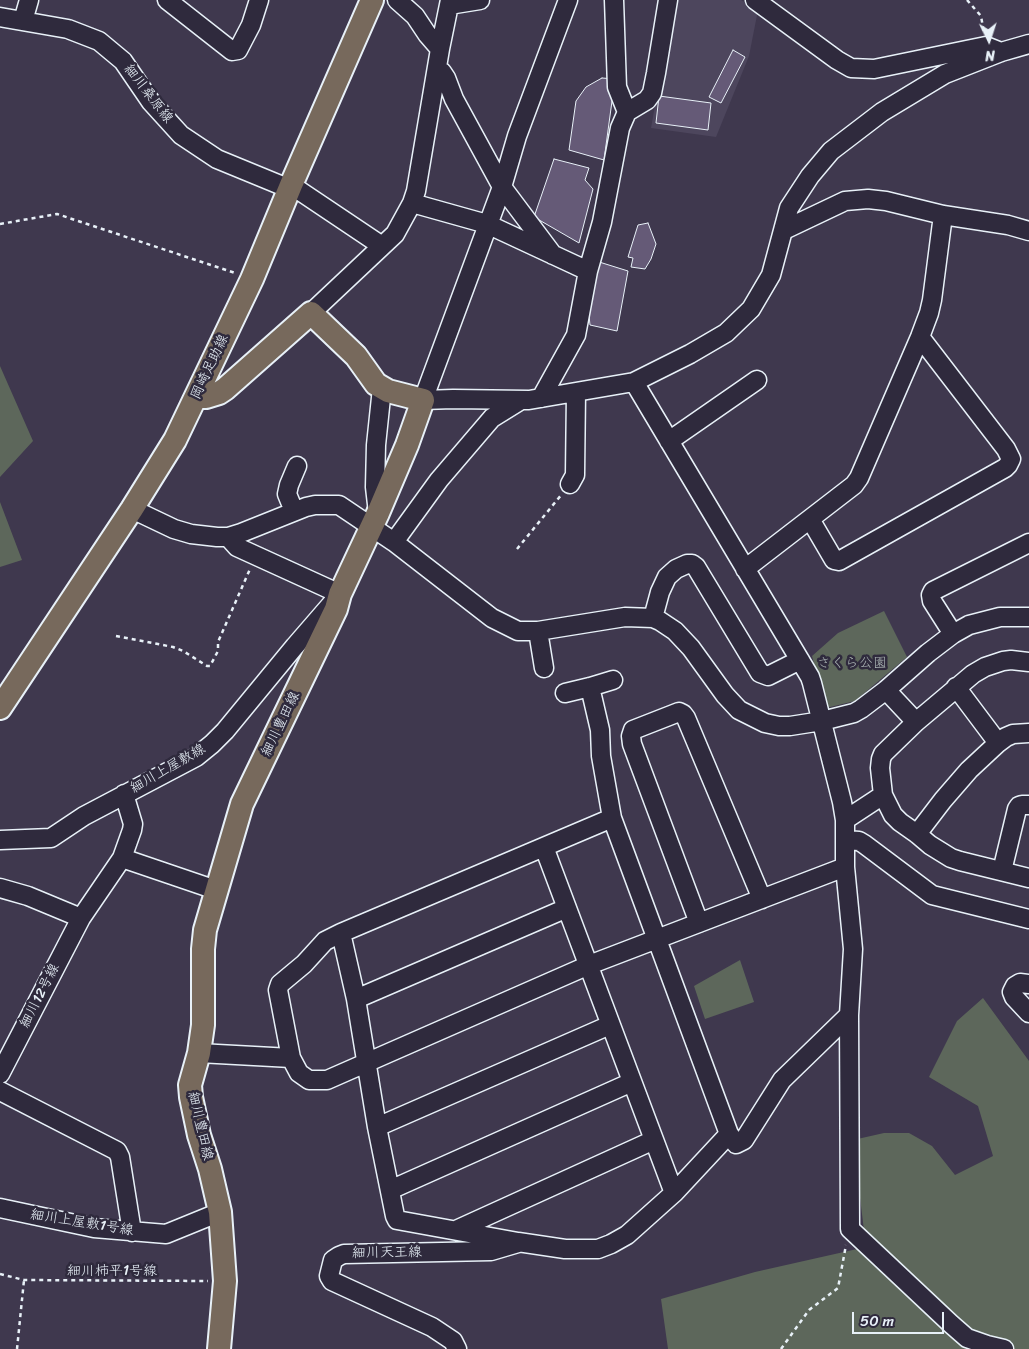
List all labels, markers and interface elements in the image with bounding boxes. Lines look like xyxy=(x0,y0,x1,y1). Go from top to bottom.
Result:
north arrow xyxy=(964,15,1014,65)
text: N xyxy=(984,43,996,68)
street label: 細川桑原線 xyxy=(120,61,176,127)
street label: 岡崎足助線 xyxy=(188,332,232,402)
park label: さくら公園 xyxy=(817,655,887,671)
street label: 細川豊田線 xyxy=(258,689,304,759)
street label: 細川上屋敷線 xyxy=(127,741,209,797)
street label: 細川12号線 xyxy=(17,961,63,1031)
street label: 細川豊田線 xyxy=(184,1090,216,1162)
street label: 細川上屋敷1号線 xyxy=(29,1207,135,1239)
street label: 細川天王線 xyxy=(352,1244,422,1262)
street label: 細川柿平1号線 xyxy=(67,1263,157,1279)
scale bar xyxy=(854,1302,946,1334)
text: 50 m xyxy=(860,1308,894,1334)

